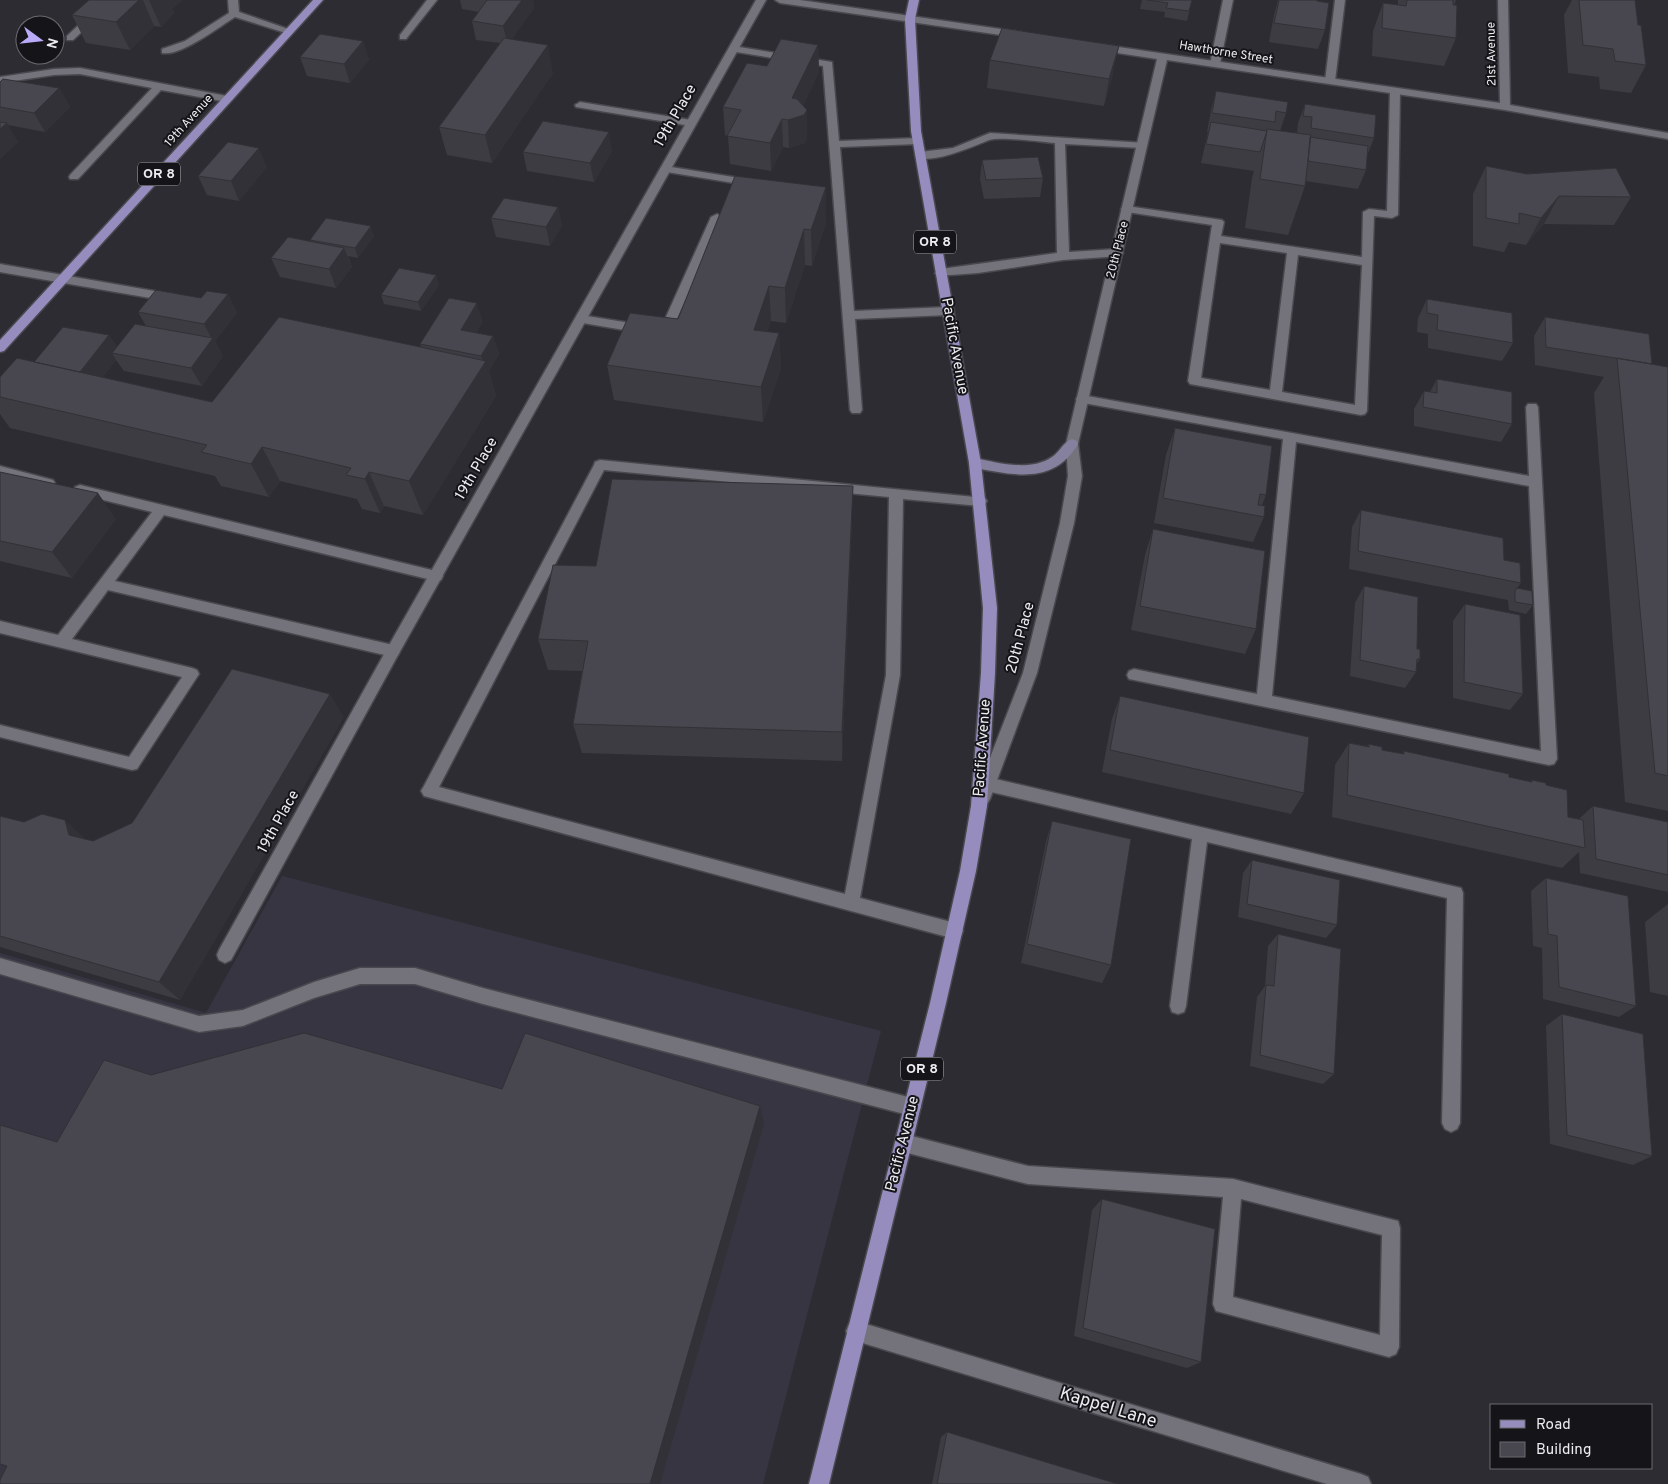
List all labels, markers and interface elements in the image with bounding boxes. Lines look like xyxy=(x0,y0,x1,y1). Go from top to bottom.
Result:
north arrow xyxy=(15,15,65,65)
street label: 21st Avenue xyxy=(1483,22,1501,86)
text: N xyxy=(42,36,61,50)
street label: Hawthorne Street xyxy=(1178,38,1274,68)
street label: 19th Place xyxy=(651,81,701,151)
street label: 19th Avenue xyxy=(161,91,217,151)
road number: OR 8 xyxy=(138,162,180,185)
street label: 20th Place xyxy=(1103,220,1133,280)
road number: OR 8 xyxy=(914,230,956,253)
street label: Pacific Avenue xyxy=(936,296,972,396)
street label: 19th Place xyxy=(452,434,502,504)
street label: 20th Place xyxy=(1002,600,1040,676)
street label: Pacific Avenue xyxy=(970,698,996,798)
street label: 19th Place xyxy=(254,787,304,857)
road number: OR 8 xyxy=(901,1058,943,1080)
street label: Pacific Avenue xyxy=(882,1094,924,1194)
street label: Kappel Lane xyxy=(1057,1382,1159,1434)
legend xyxy=(1490,1404,1653,1469)
text: Road xyxy=(1536,1416,1571,1435)
text: Building xyxy=(1536,1441,1591,1460)

